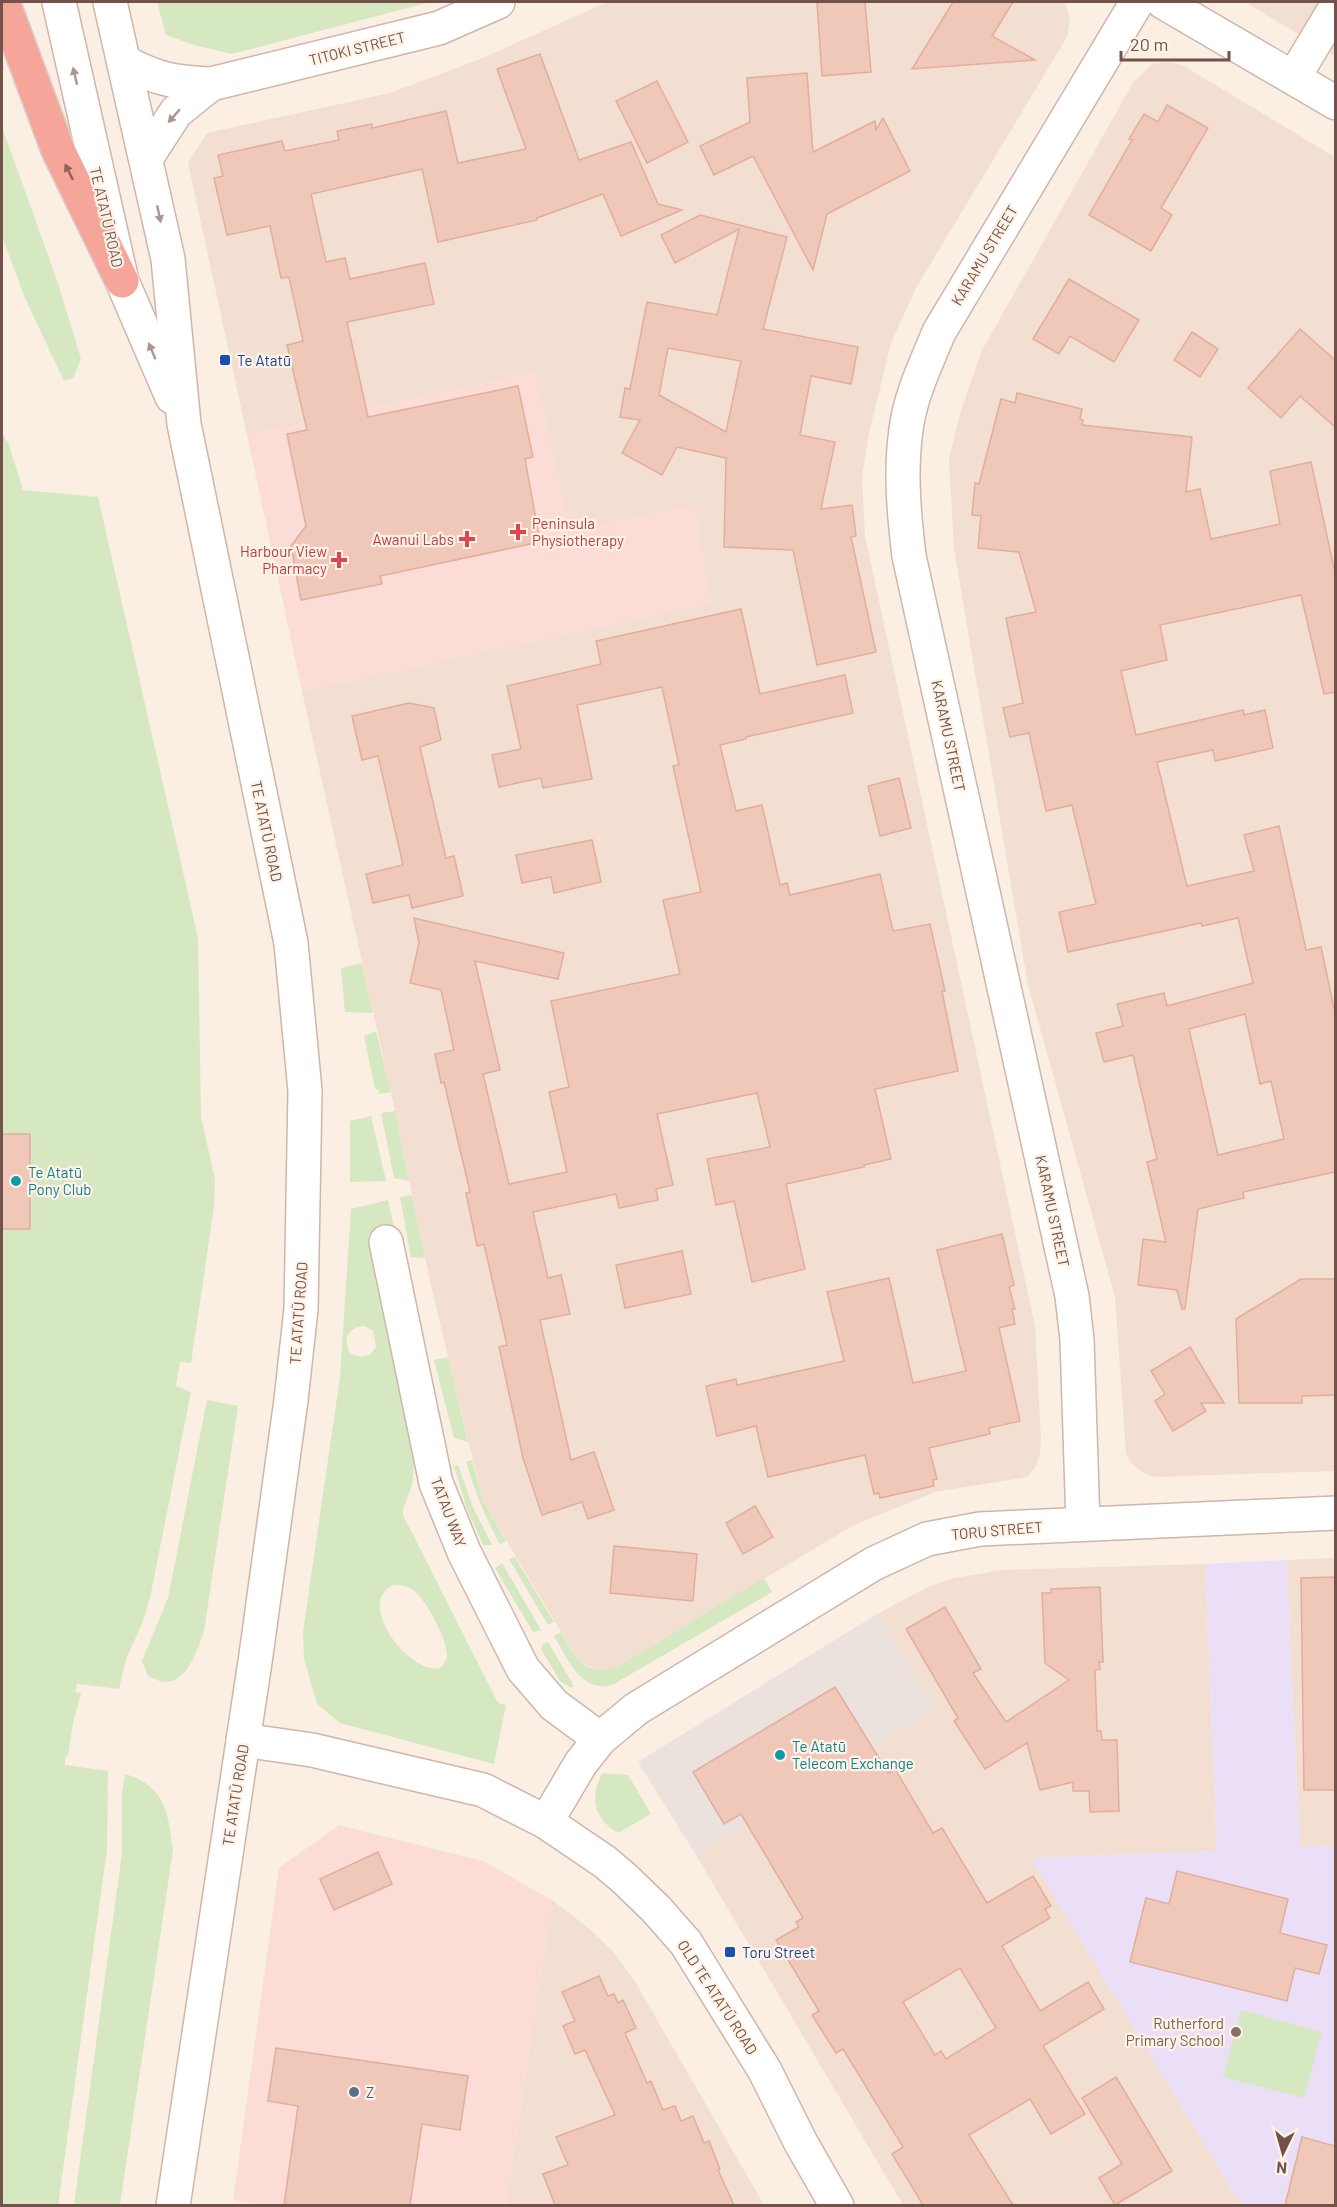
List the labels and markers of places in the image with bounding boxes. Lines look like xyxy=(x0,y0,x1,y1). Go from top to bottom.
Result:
place label: Te Atatū xyxy=(237,351,291,369)
marker: Te Atatū xyxy=(218,353,232,367)
place label: Peninsula Physiotherapy xyxy=(532,514,624,549)
marker: Peninsula Physiotherapy xyxy=(509,523,527,541)
place label: Awanui Labs xyxy=(372,530,454,548)
marker: Awanui Labs xyxy=(458,530,476,548)
place label: Harbour View Pharmacy xyxy=(240,542,327,577)
marker: Harbour View Pharmacy xyxy=(332,553,346,567)
place label: Te Atatū Pony Club xyxy=(28,1163,91,1198)
marker: Te Atatū Pony Club xyxy=(9,1174,23,1188)
place label: Te Atatū Telecom Exchange xyxy=(792,1737,914,1772)
marker: Te Atatū Telecom Exchange xyxy=(773,1748,787,1762)
place label: Toru Street xyxy=(742,1943,815,1961)
marker: Toru Street xyxy=(723,1945,737,1959)
place label: Rutherford Primary School xyxy=(1126,2014,1224,2049)
marker: Rutherford Primary School xyxy=(1229,2025,1243,2039)
place label: Z xyxy=(366,2083,374,2101)
marker: Z xyxy=(347,2085,361,2099)

